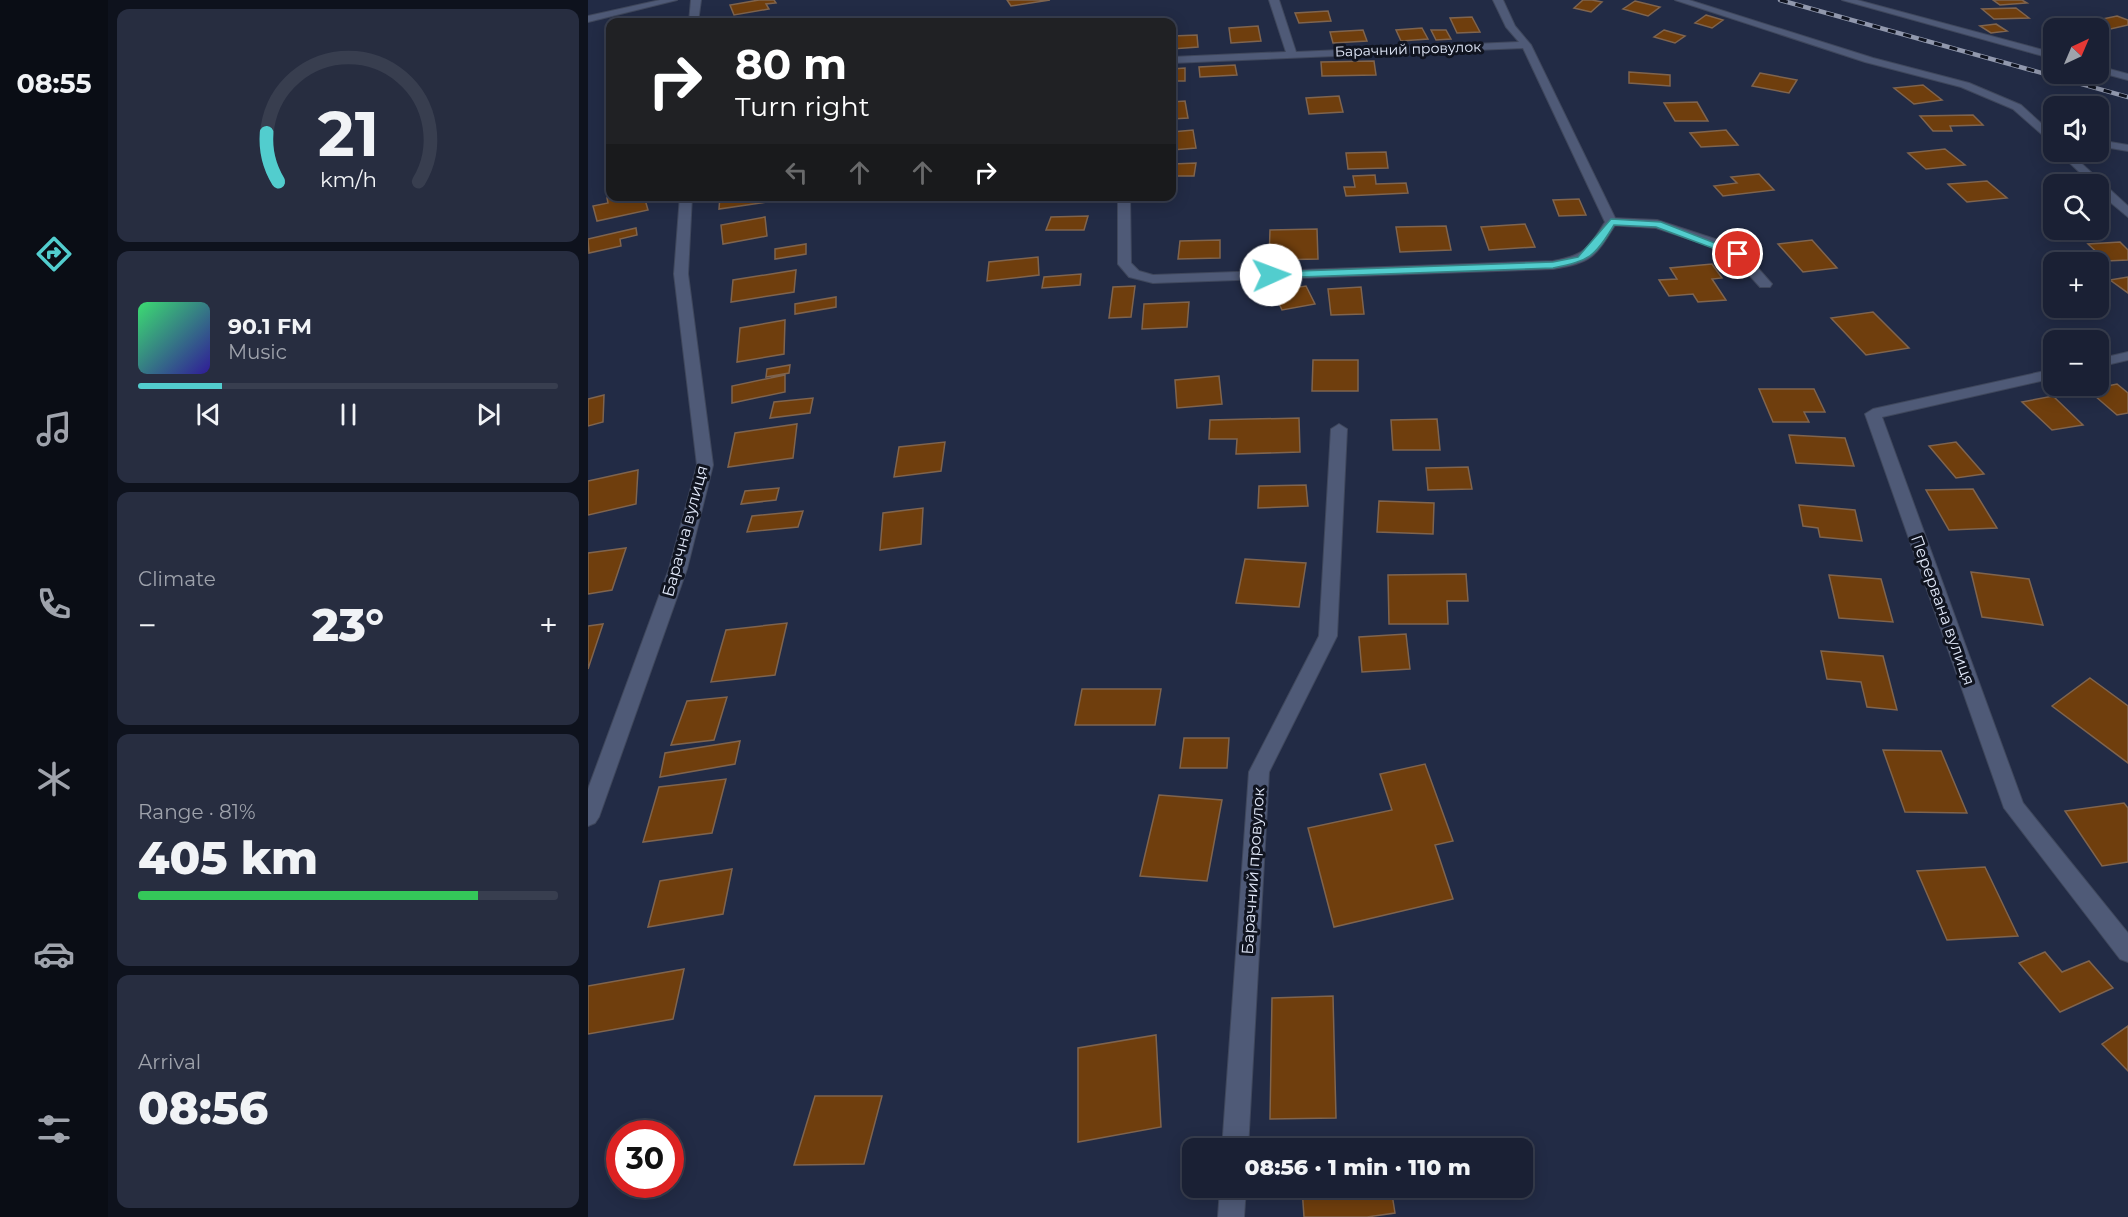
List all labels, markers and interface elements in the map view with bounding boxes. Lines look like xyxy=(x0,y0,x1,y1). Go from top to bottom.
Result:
north arrow xyxy=(2043,18,2109,84)
map controls xyxy=(2043,18,2109,396)
street label: Барачний провулок xyxy=(1334,37,1482,61)
text: 80 m xyxy=(735,38,847,90)
icon: right xyxy=(636,42,714,120)
text: 08:55 xyxy=(16,67,92,100)
text: Turn right xyxy=(735,90,870,123)
text: 21 xyxy=(317,96,379,172)
button: sound xyxy=(2043,96,2109,162)
icon: left xyxy=(780,156,813,189)
icon: ahead xyxy=(843,156,876,189)
icon: ahead xyxy=(906,156,939,189)
icon: right xyxy=(969,156,1002,189)
text: km/h xyxy=(319,167,377,193)
button: search xyxy=(2043,174,2109,240)
pin xyxy=(1712,228,1763,279)
icon: directions xyxy=(33,233,75,275)
icon: arrive xyxy=(1721,237,1754,270)
position arrow xyxy=(1239,243,1303,307)
button: + xyxy=(2043,252,2109,318)
text: 90.1 FM xyxy=(228,313,312,340)
button: − xyxy=(2043,330,2109,396)
text: Music xyxy=(228,340,287,364)
icon: previous xyxy=(192,398,225,431)
icon: pause xyxy=(332,398,365,431)
icon: next xyxy=(472,398,505,431)
icon: music xyxy=(33,408,75,450)
street label: Барачна вулиця xyxy=(658,463,712,599)
street label: Перервана вулиця xyxy=(1907,532,1979,688)
text: Climate xyxy=(138,567,216,591)
icon: phone xyxy=(33,583,75,625)
text: 23° xyxy=(312,597,384,652)
text: − xyxy=(138,605,157,645)
text: + xyxy=(539,605,558,645)
icon: climate xyxy=(33,758,75,800)
street label: Барачний провулок xyxy=(1238,786,1268,955)
text: Range · 81% xyxy=(138,800,256,824)
text: 405 km xyxy=(138,830,318,885)
icon: car xyxy=(33,933,75,975)
text: Arrival xyxy=(138,1050,201,1074)
text: 08:56 xyxy=(138,1080,268,1135)
icon: filters xyxy=(33,1108,75,1150)
speed limit sign: 30 xyxy=(606,1120,684,1198)
text: 08:56 · 1 min · 110 m xyxy=(1244,1154,1471,1181)

